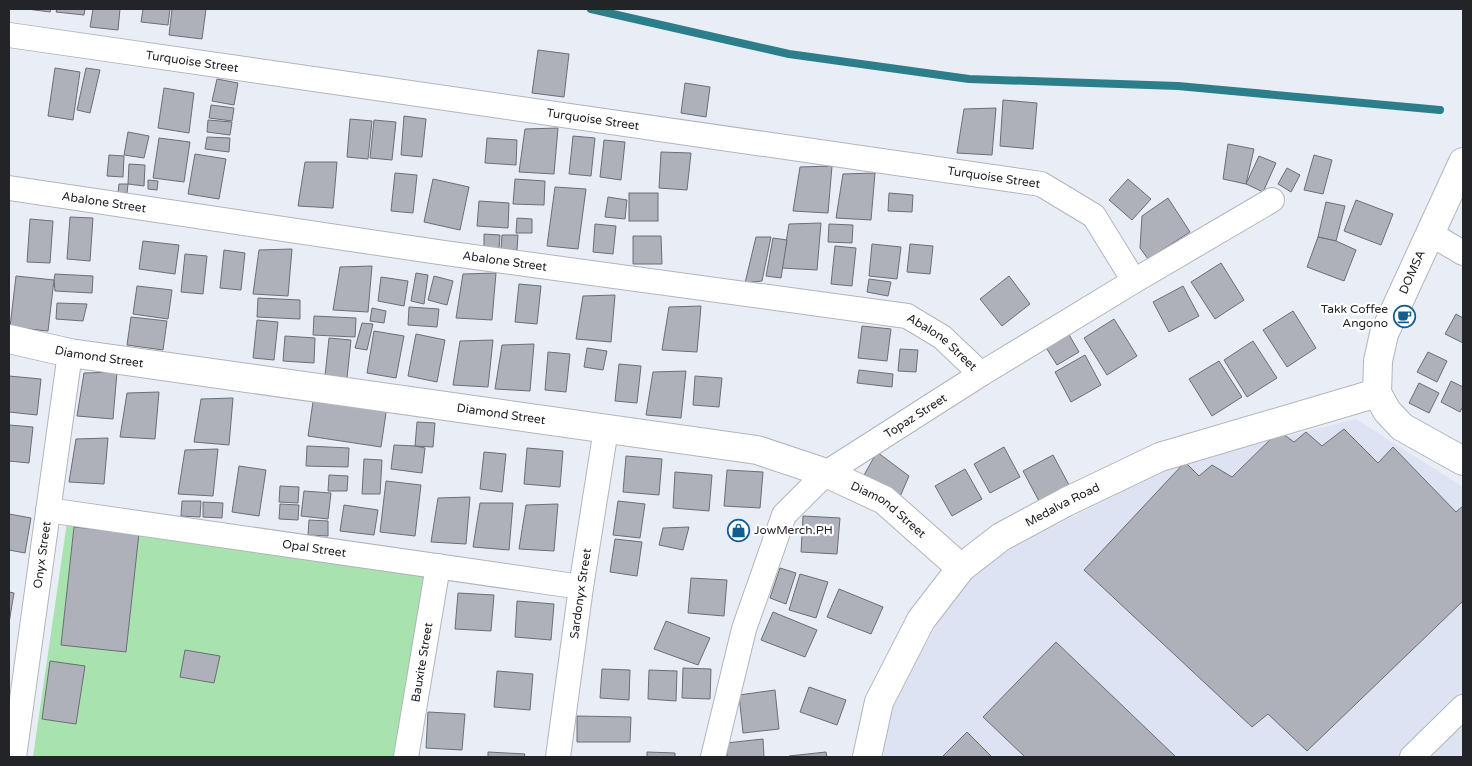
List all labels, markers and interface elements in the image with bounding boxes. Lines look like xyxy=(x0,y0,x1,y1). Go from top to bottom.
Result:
street label: Turquoise Street xyxy=(145,48,240,75)
street label: Turquoise Street xyxy=(546,106,641,133)
street label: Turquoise Street xyxy=(946,164,1041,191)
street label: Abalone Street xyxy=(61,189,147,215)
street label: Abalone Street xyxy=(462,248,548,274)
street label: DOMSA xyxy=(1396,248,1428,296)
place label: Takk Coffee Angono xyxy=(1321,302,1388,330)
cafe icon: Takk Coffee Angono xyxy=(1392,304,1416,328)
street label: Abalone Street xyxy=(905,311,980,374)
street label: Diamond Street xyxy=(54,343,145,370)
street label: Topaz Street xyxy=(881,390,950,441)
street label: Diamond Street xyxy=(456,401,547,427)
street label: Diamond Street xyxy=(849,479,929,541)
street label: Medalva Road xyxy=(1023,480,1102,530)
shop icon: JowMerch.PH xyxy=(726,518,750,542)
street label: Onyx Street xyxy=(30,520,54,589)
place label: JowMerch.PH xyxy=(754,523,833,537)
street label: Opal Street xyxy=(281,537,348,560)
street label: Sardonyx Street xyxy=(567,547,594,640)
street label: Bauxite Street xyxy=(408,621,435,703)

